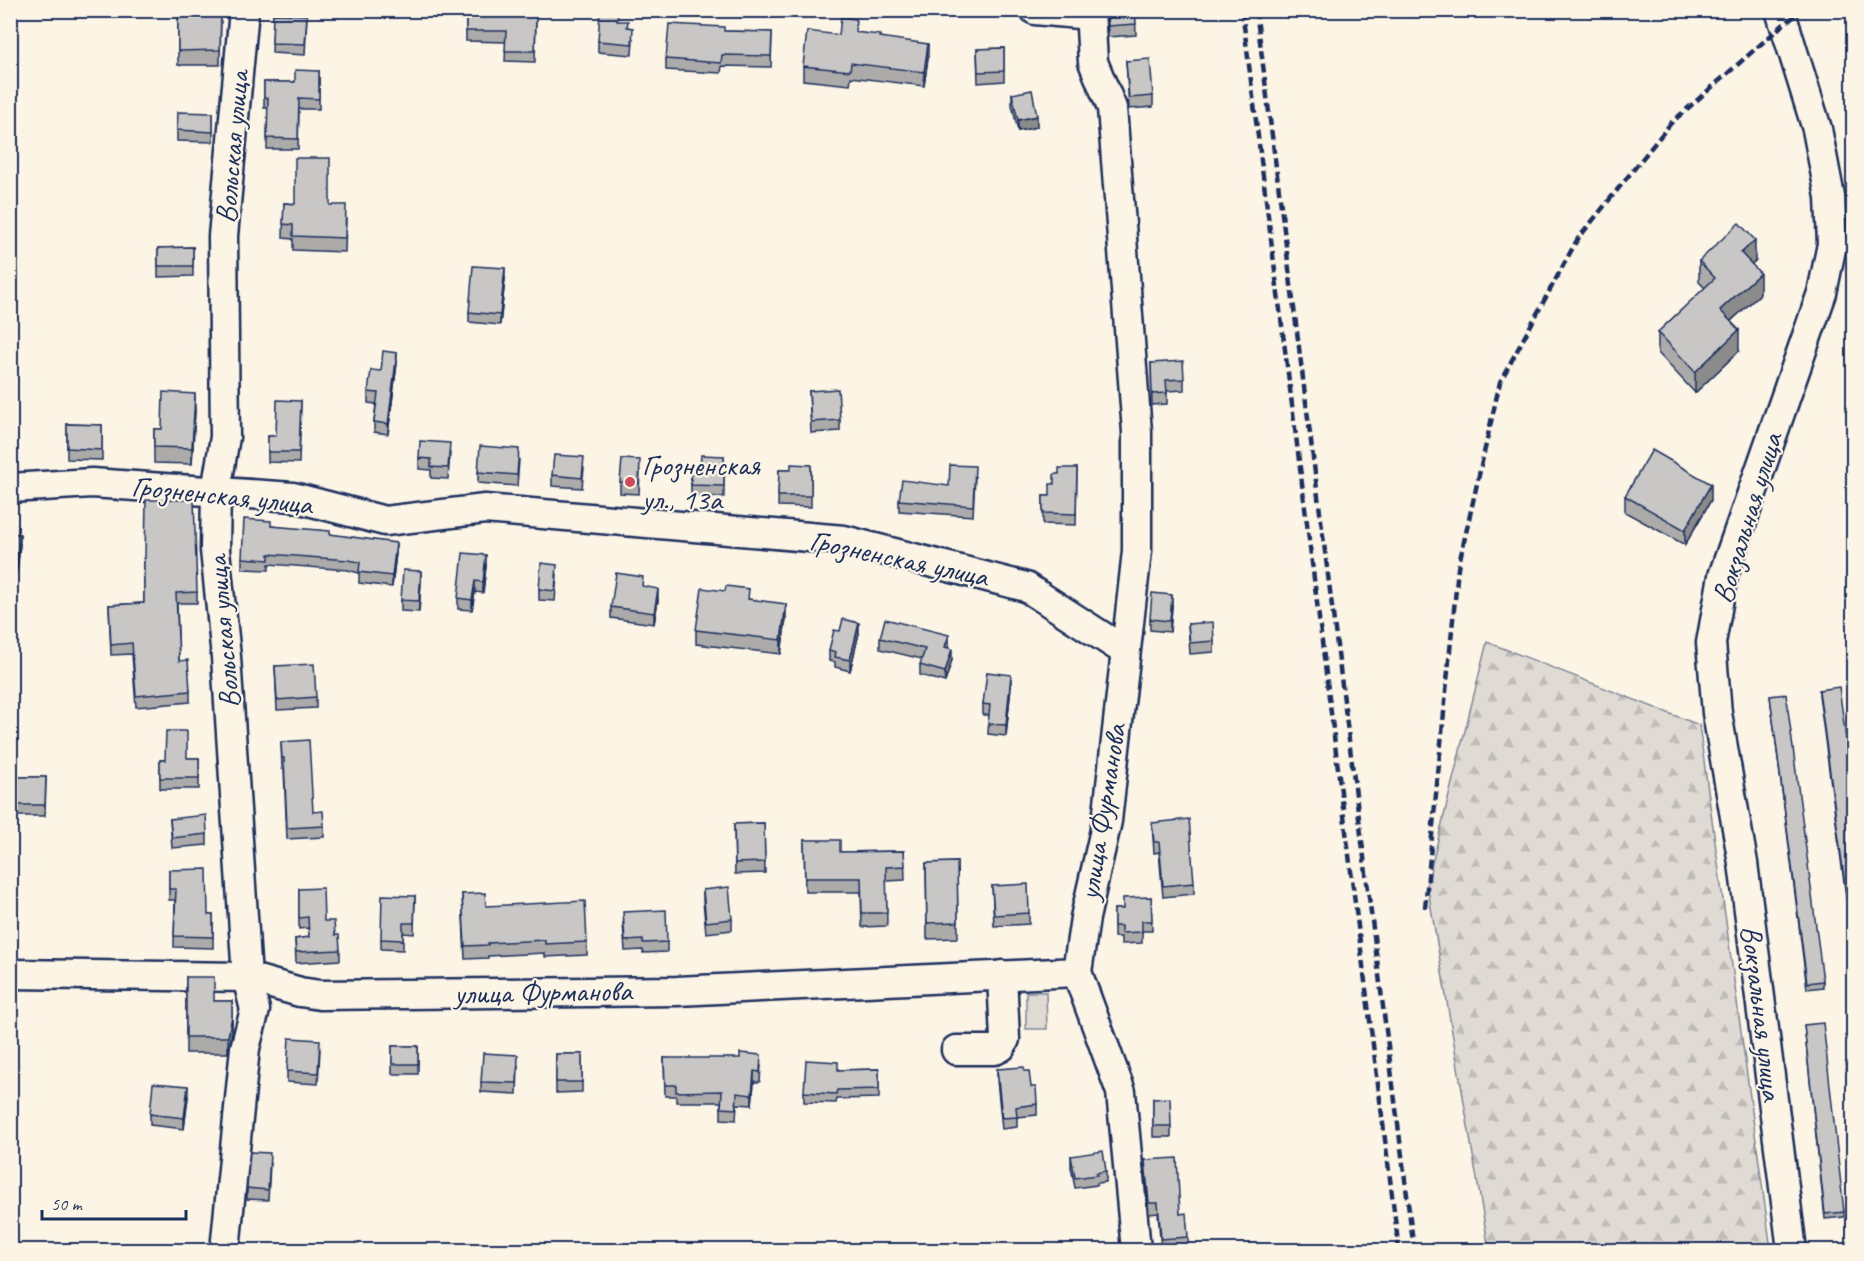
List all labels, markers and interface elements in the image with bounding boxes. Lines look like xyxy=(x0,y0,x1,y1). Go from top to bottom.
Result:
street label: Вольская улица xyxy=(206,66,258,225)
street label: Вокзальная улица xyxy=(1703,426,1791,608)
place label: Грозненская ул., 13а xyxy=(640,446,761,518)
street label: Грозненская улица xyxy=(130,467,316,524)
marker: Грозненская ул., 13а xyxy=(623,475,637,489)
street label: Грозненская улица xyxy=(806,521,993,596)
street label: Вольская улица xyxy=(197,551,249,710)
street label: улица Фурманова xyxy=(1069,719,1135,905)
street label: Вокзальная улица xyxy=(1732,923,1792,1105)
street label: улица Фурманова xyxy=(452,971,634,1013)
scale bar xyxy=(42,1183,186,1221)
text: 50 m xyxy=(51,1193,84,1215)

